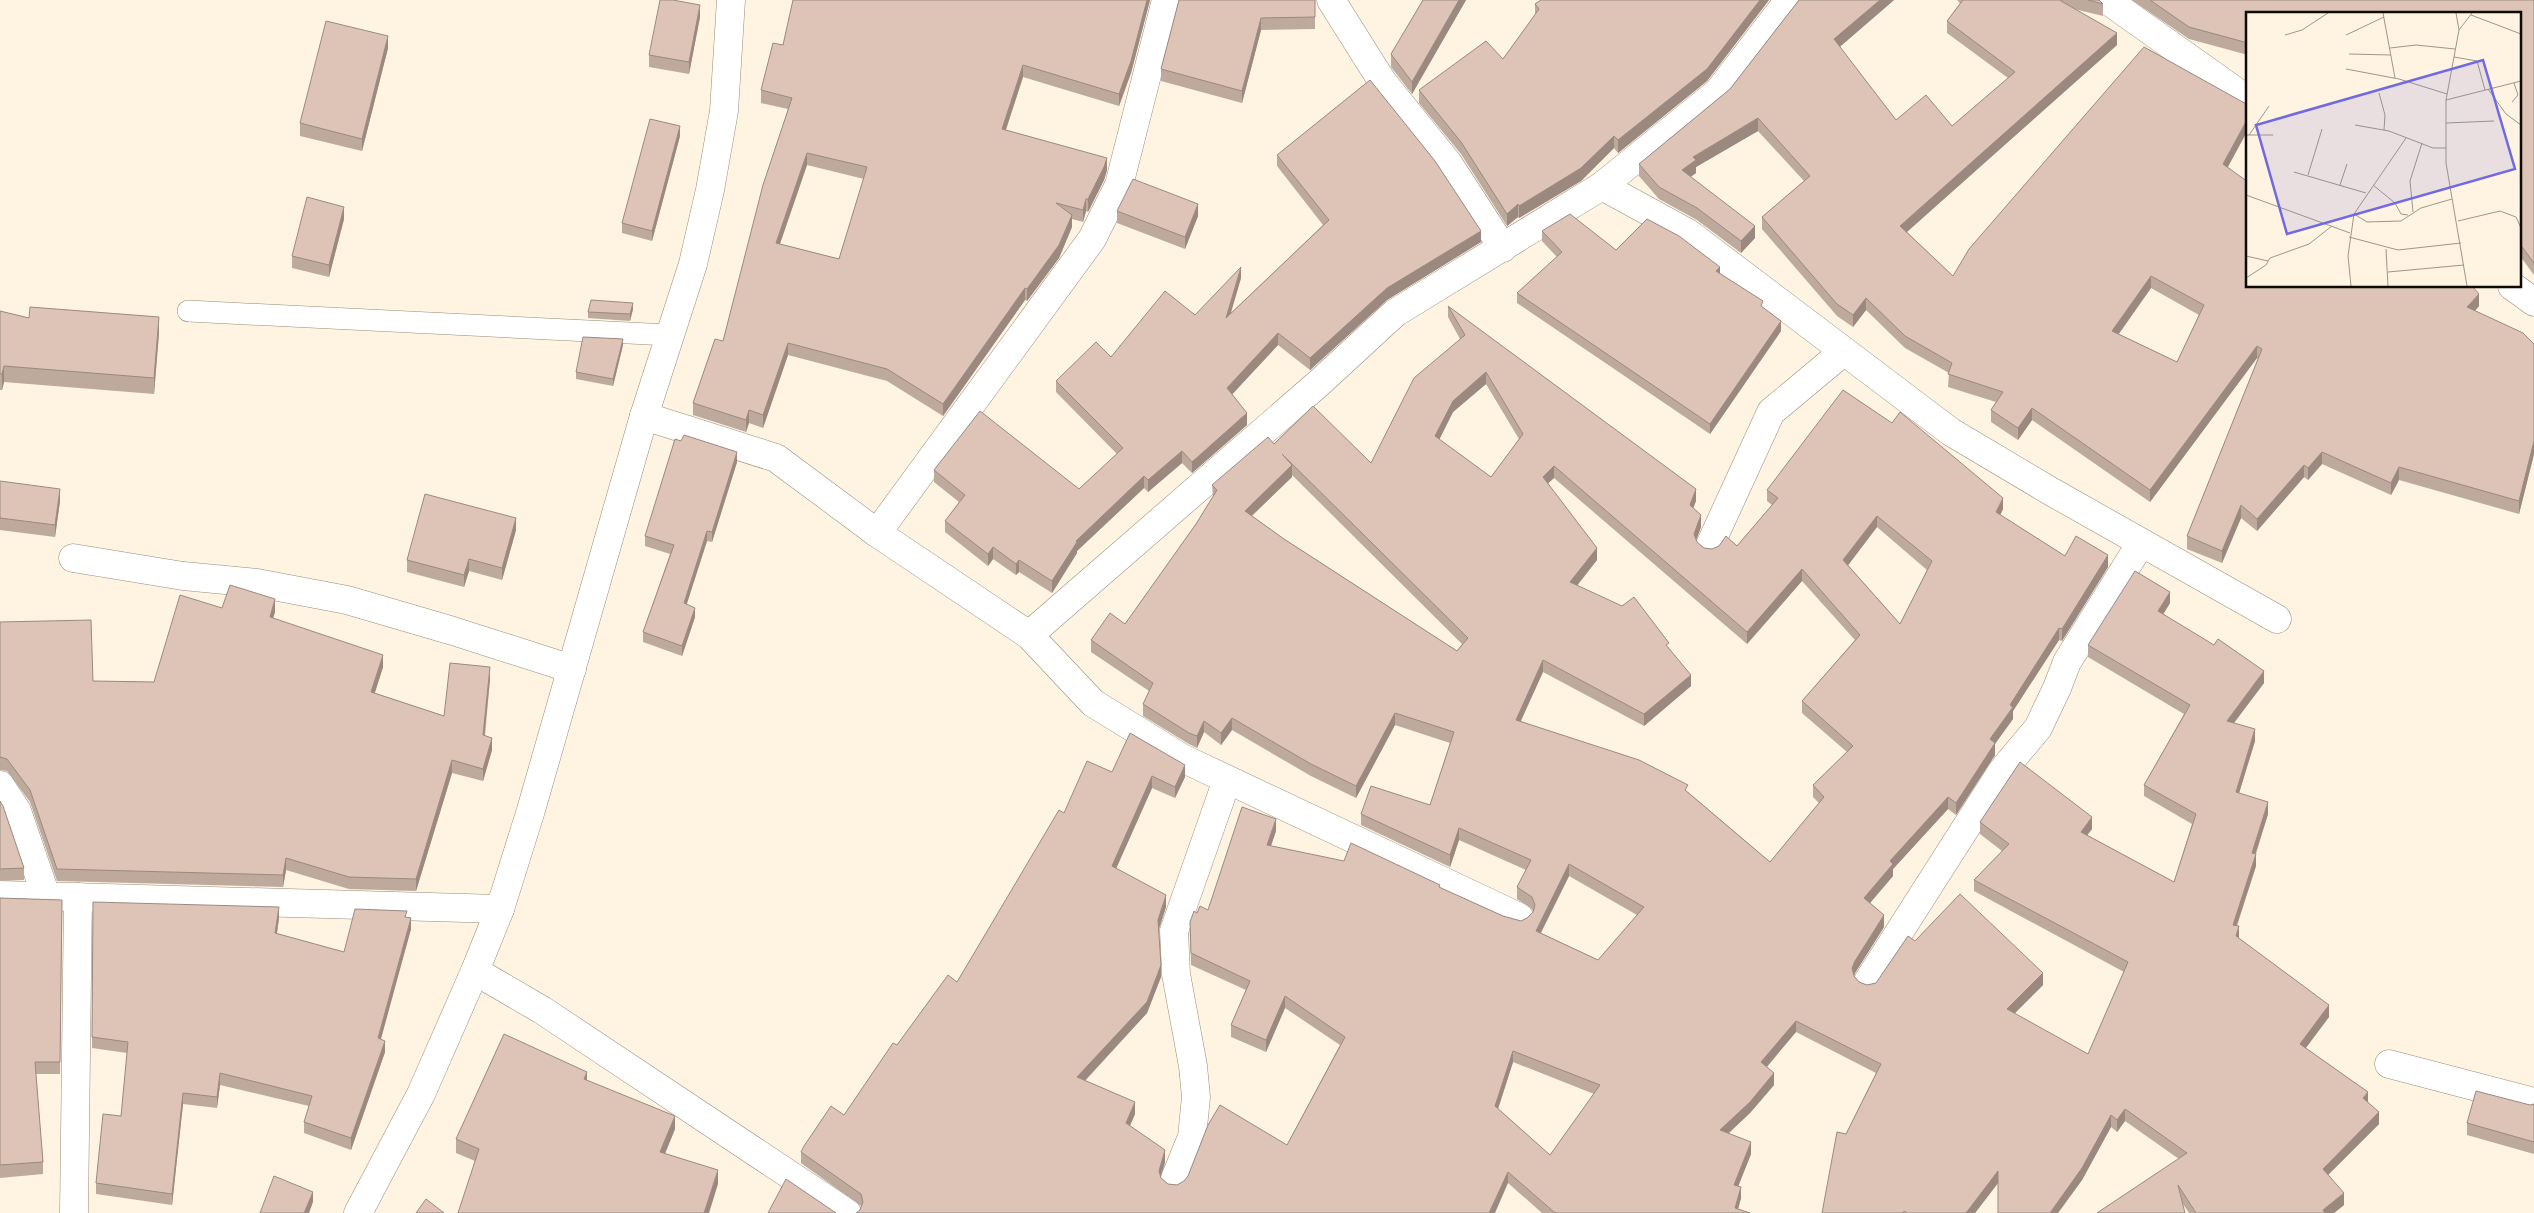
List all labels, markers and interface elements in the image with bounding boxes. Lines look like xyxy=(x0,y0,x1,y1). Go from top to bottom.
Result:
inset map xyxy=(2246,12,2522,288)

